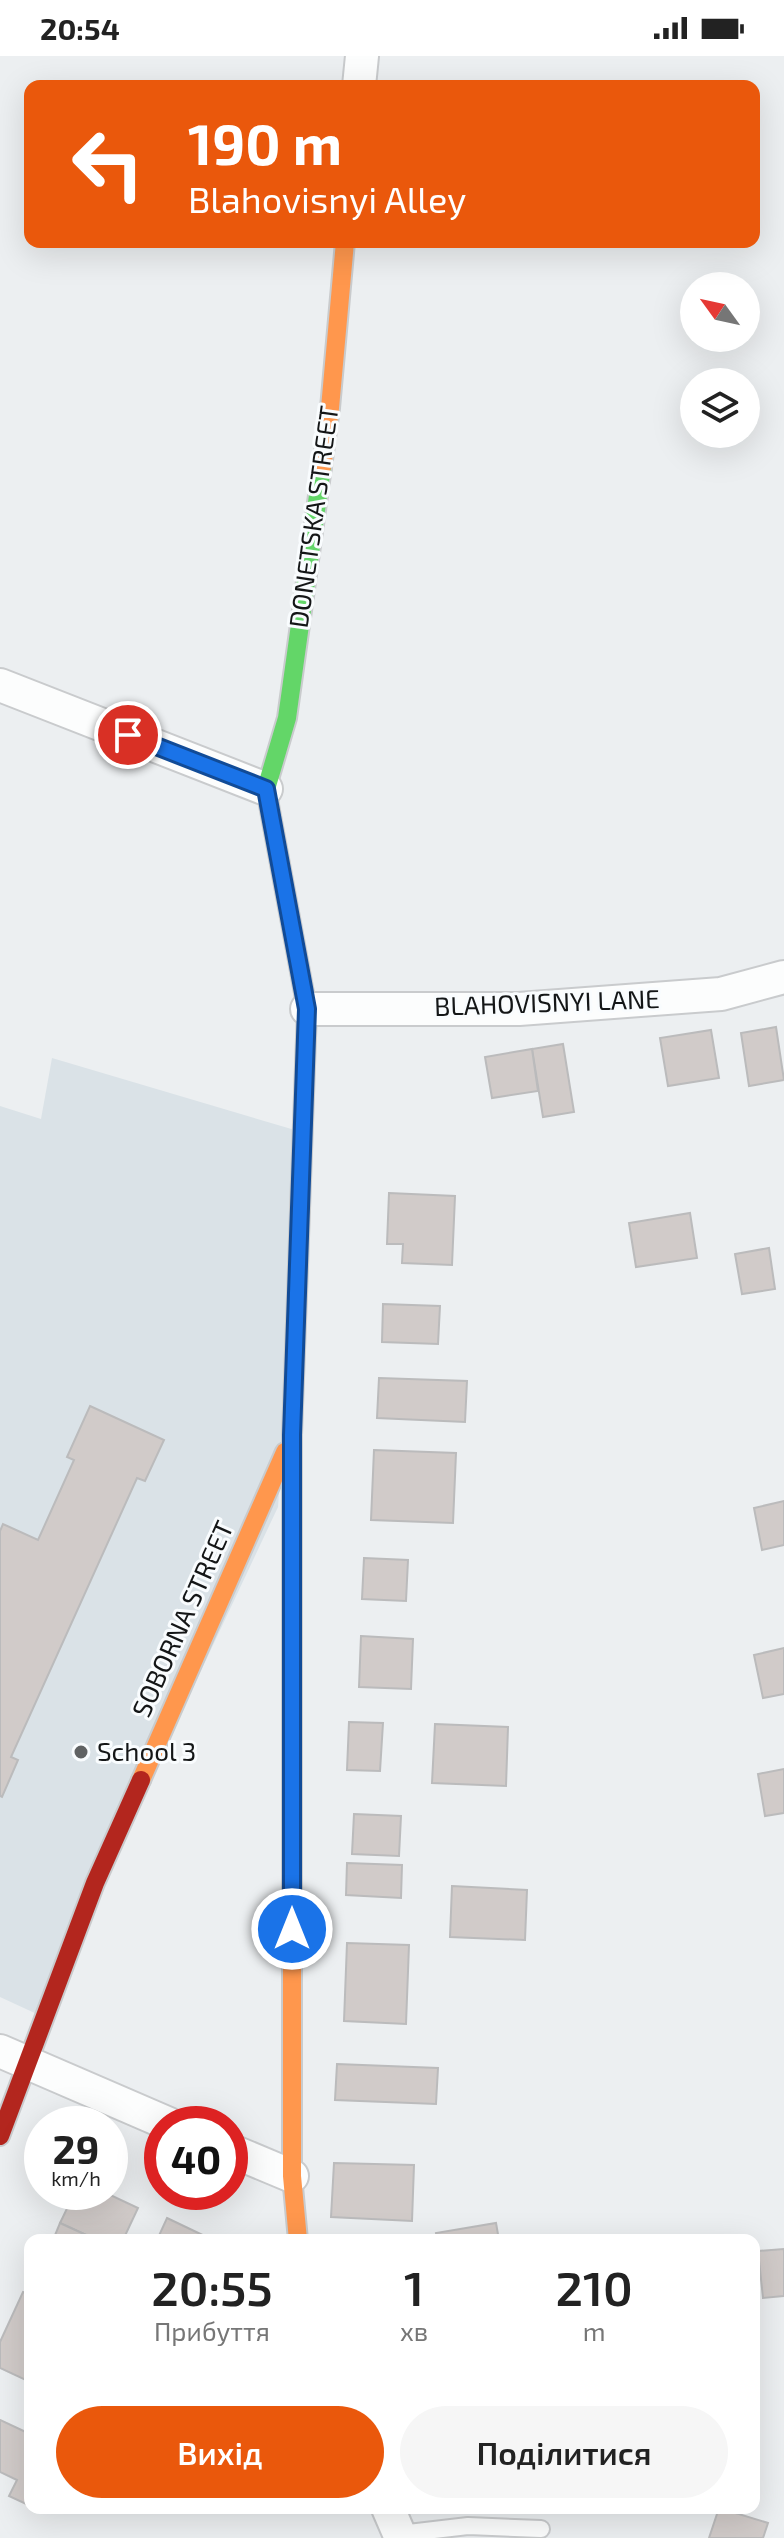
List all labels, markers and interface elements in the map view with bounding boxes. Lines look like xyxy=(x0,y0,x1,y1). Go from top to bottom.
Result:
text: 20:54 xyxy=(40,10,120,46)
text: 190 m xyxy=(188,109,342,176)
icon: left xyxy=(56,112,160,216)
text: Blahovisnyi Alley xyxy=(188,177,466,220)
north arrow xyxy=(680,272,760,352)
map controls xyxy=(680,272,760,448)
button: layers xyxy=(680,368,760,448)
street label: DONETSKA STREET xyxy=(282,404,343,630)
pin xyxy=(94,701,162,769)
icon: arrive xyxy=(106,713,150,757)
street label: BLAHOVISNYI LANE xyxy=(434,982,660,1021)
street label: SOBORNA STREET xyxy=(125,1516,239,1721)
place label: School 3 xyxy=(97,1735,196,1766)
marker: School 3 xyxy=(72,1743,90,1761)
position arrow xyxy=(250,1887,334,1971)
speed limit sign: 40 xyxy=(144,2106,248,2210)
text: 29 xyxy=(53,2124,99,2172)
text: km/h xyxy=(51,2166,101,2190)
text: 20:55 xyxy=(151,2258,273,2316)
text: 1 xyxy=(404,2258,424,2316)
text: 210 xyxy=(555,2258,633,2316)
text: Прибуття xyxy=(154,2315,270,2346)
text: хв xyxy=(400,2315,428,2346)
text: m xyxy=(583,2315,605,2346)
button: Вихід xyxy=(56,2406,384,2498)
button: Поділитися xyxy=(400,2406,728,2498)

